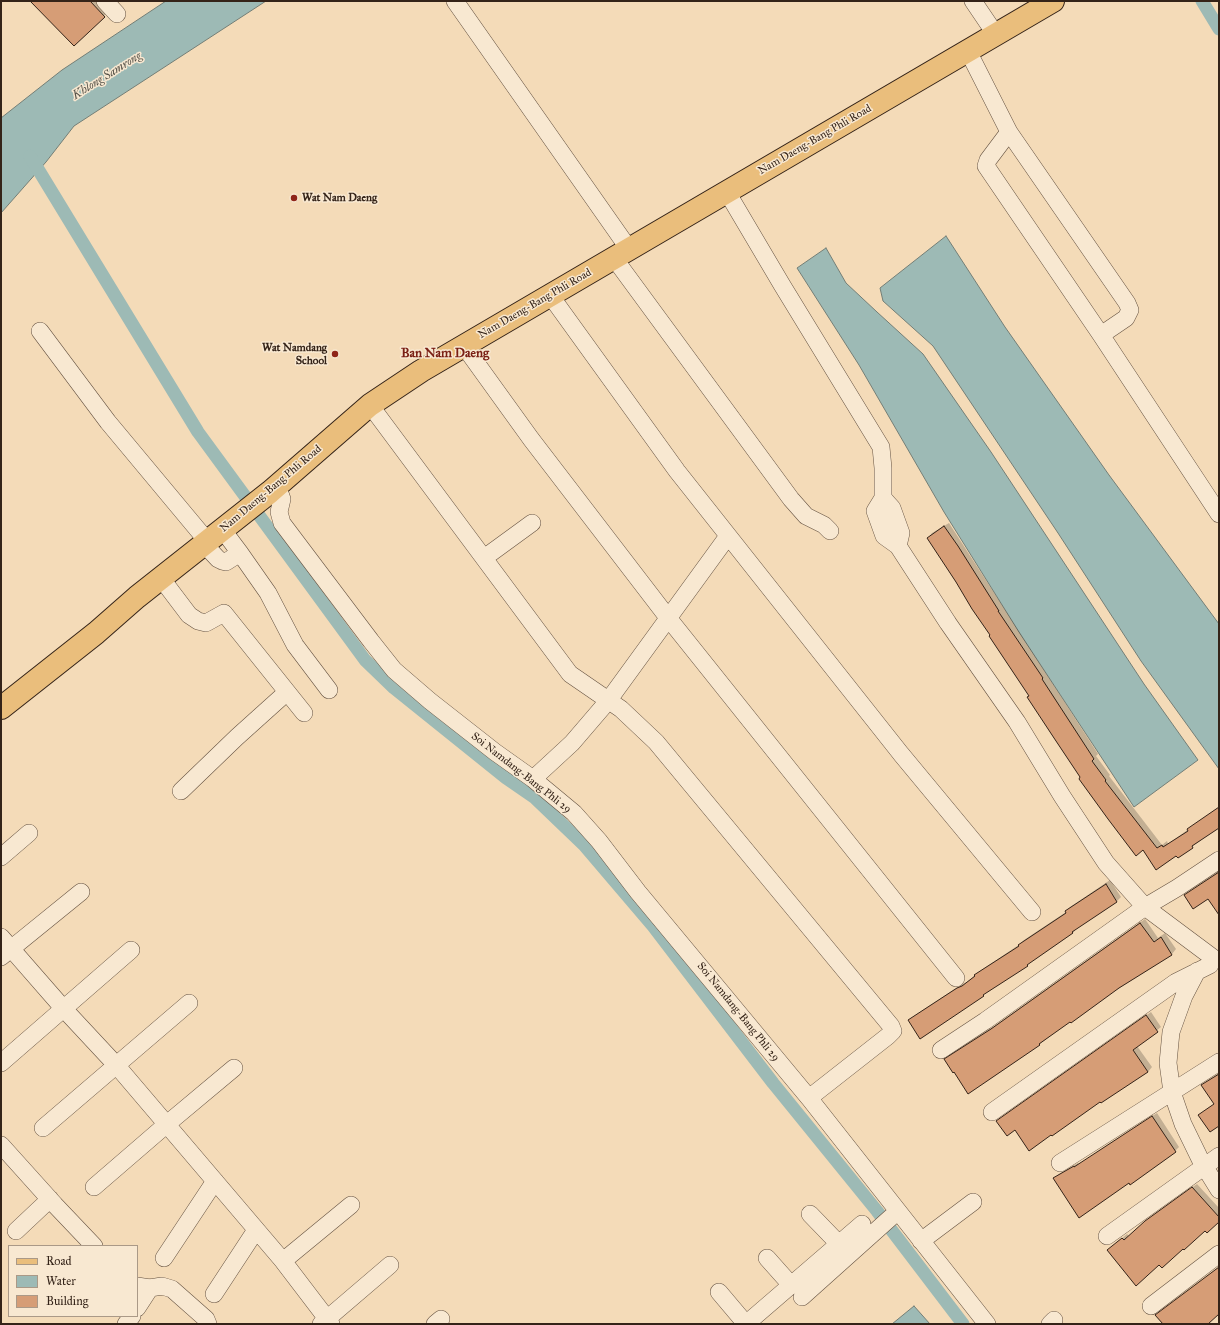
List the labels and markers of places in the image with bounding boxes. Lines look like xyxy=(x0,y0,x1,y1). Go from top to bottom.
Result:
place label: Wat Nam Daeng xyxy=(302,191,377,205)
marker: Wat Nam Daeng xyxy=(289,193,299,203)
place label: Wat Namdang School xyxy=(262,341,327,367)
marker: Wat Namdang School xyxy=(330,349,340,359)

